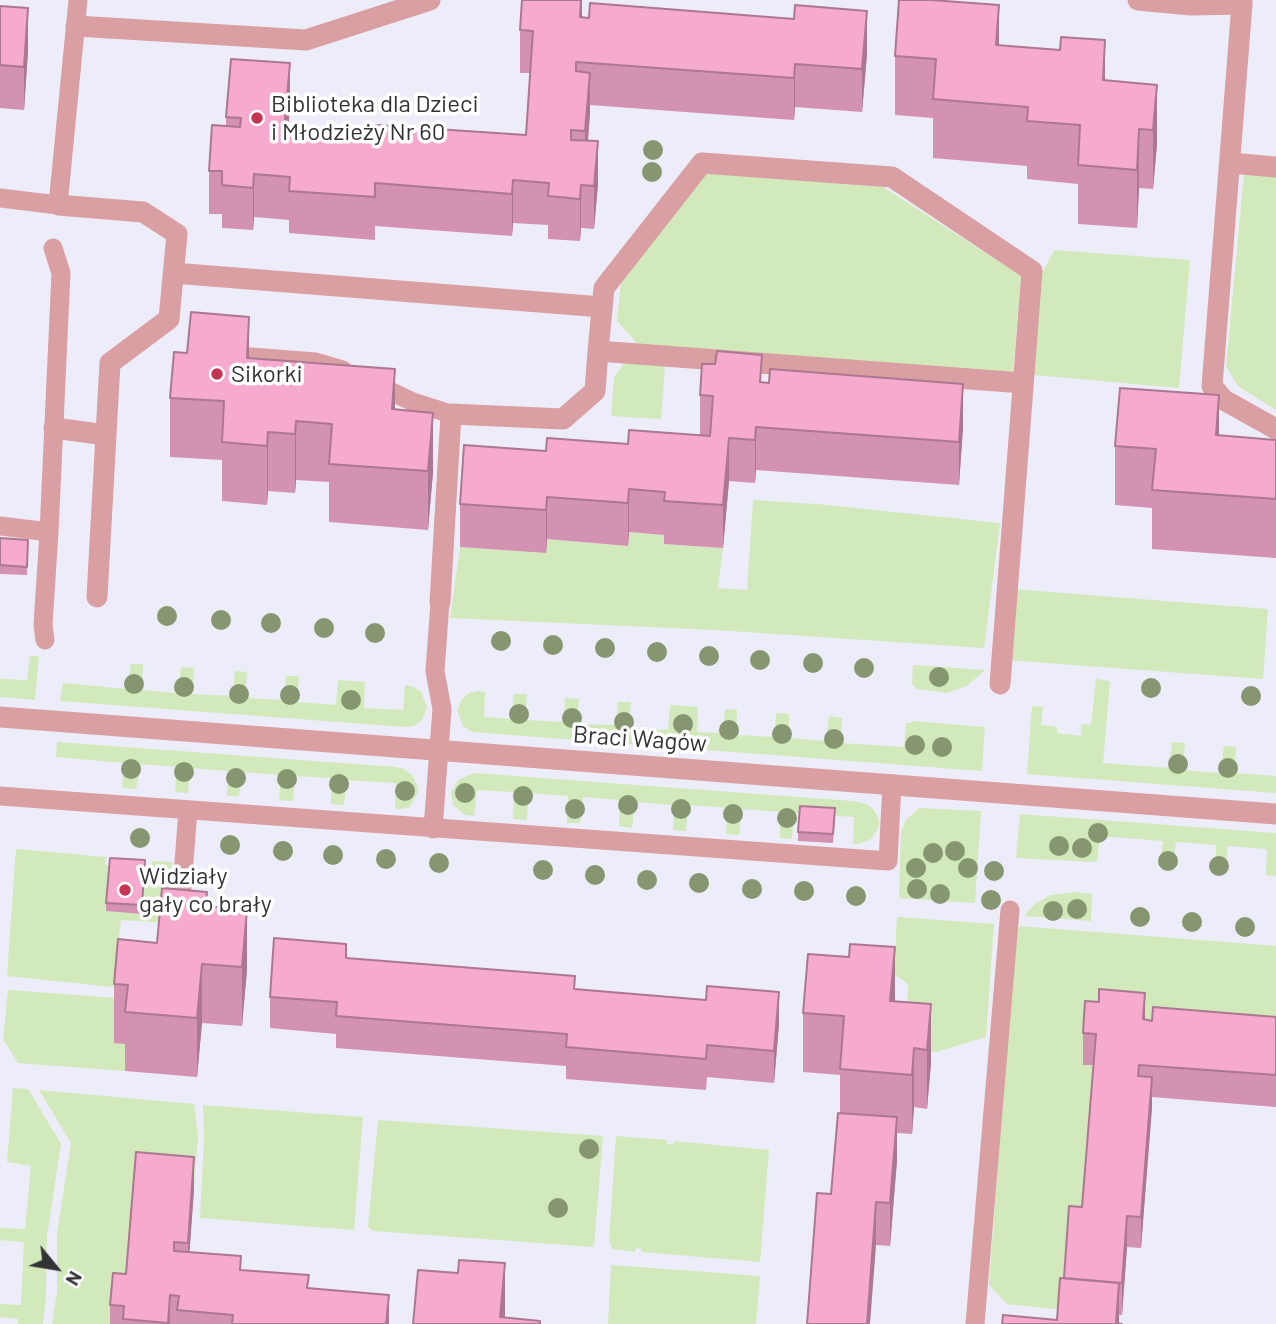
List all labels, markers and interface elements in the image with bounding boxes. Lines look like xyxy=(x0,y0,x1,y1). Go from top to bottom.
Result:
place label: Biblioteka dla Dzieci i Młodzieży Nr 60 xyxy=(271,90,479,146)
marker: Biblioteka dla Dzieci i Młodzieży Nr 60 xyxy=(249,110,265,126)
place label: Sikorki xyxy=(231,360,303,388)
marker: Sikorki xyxy=(209,366,225,382)
street label: Braci Wagów xyxy=(572,720,708,758)
place label: Widziały gały co brały xyxy=(139,862,272,918)
marker: Widziały gały co brały xyxy=(117,882,133,898)
north arrow xyxy=(21,1233,91,1303)
text: N xyxy=(62,1268,88,1290)

